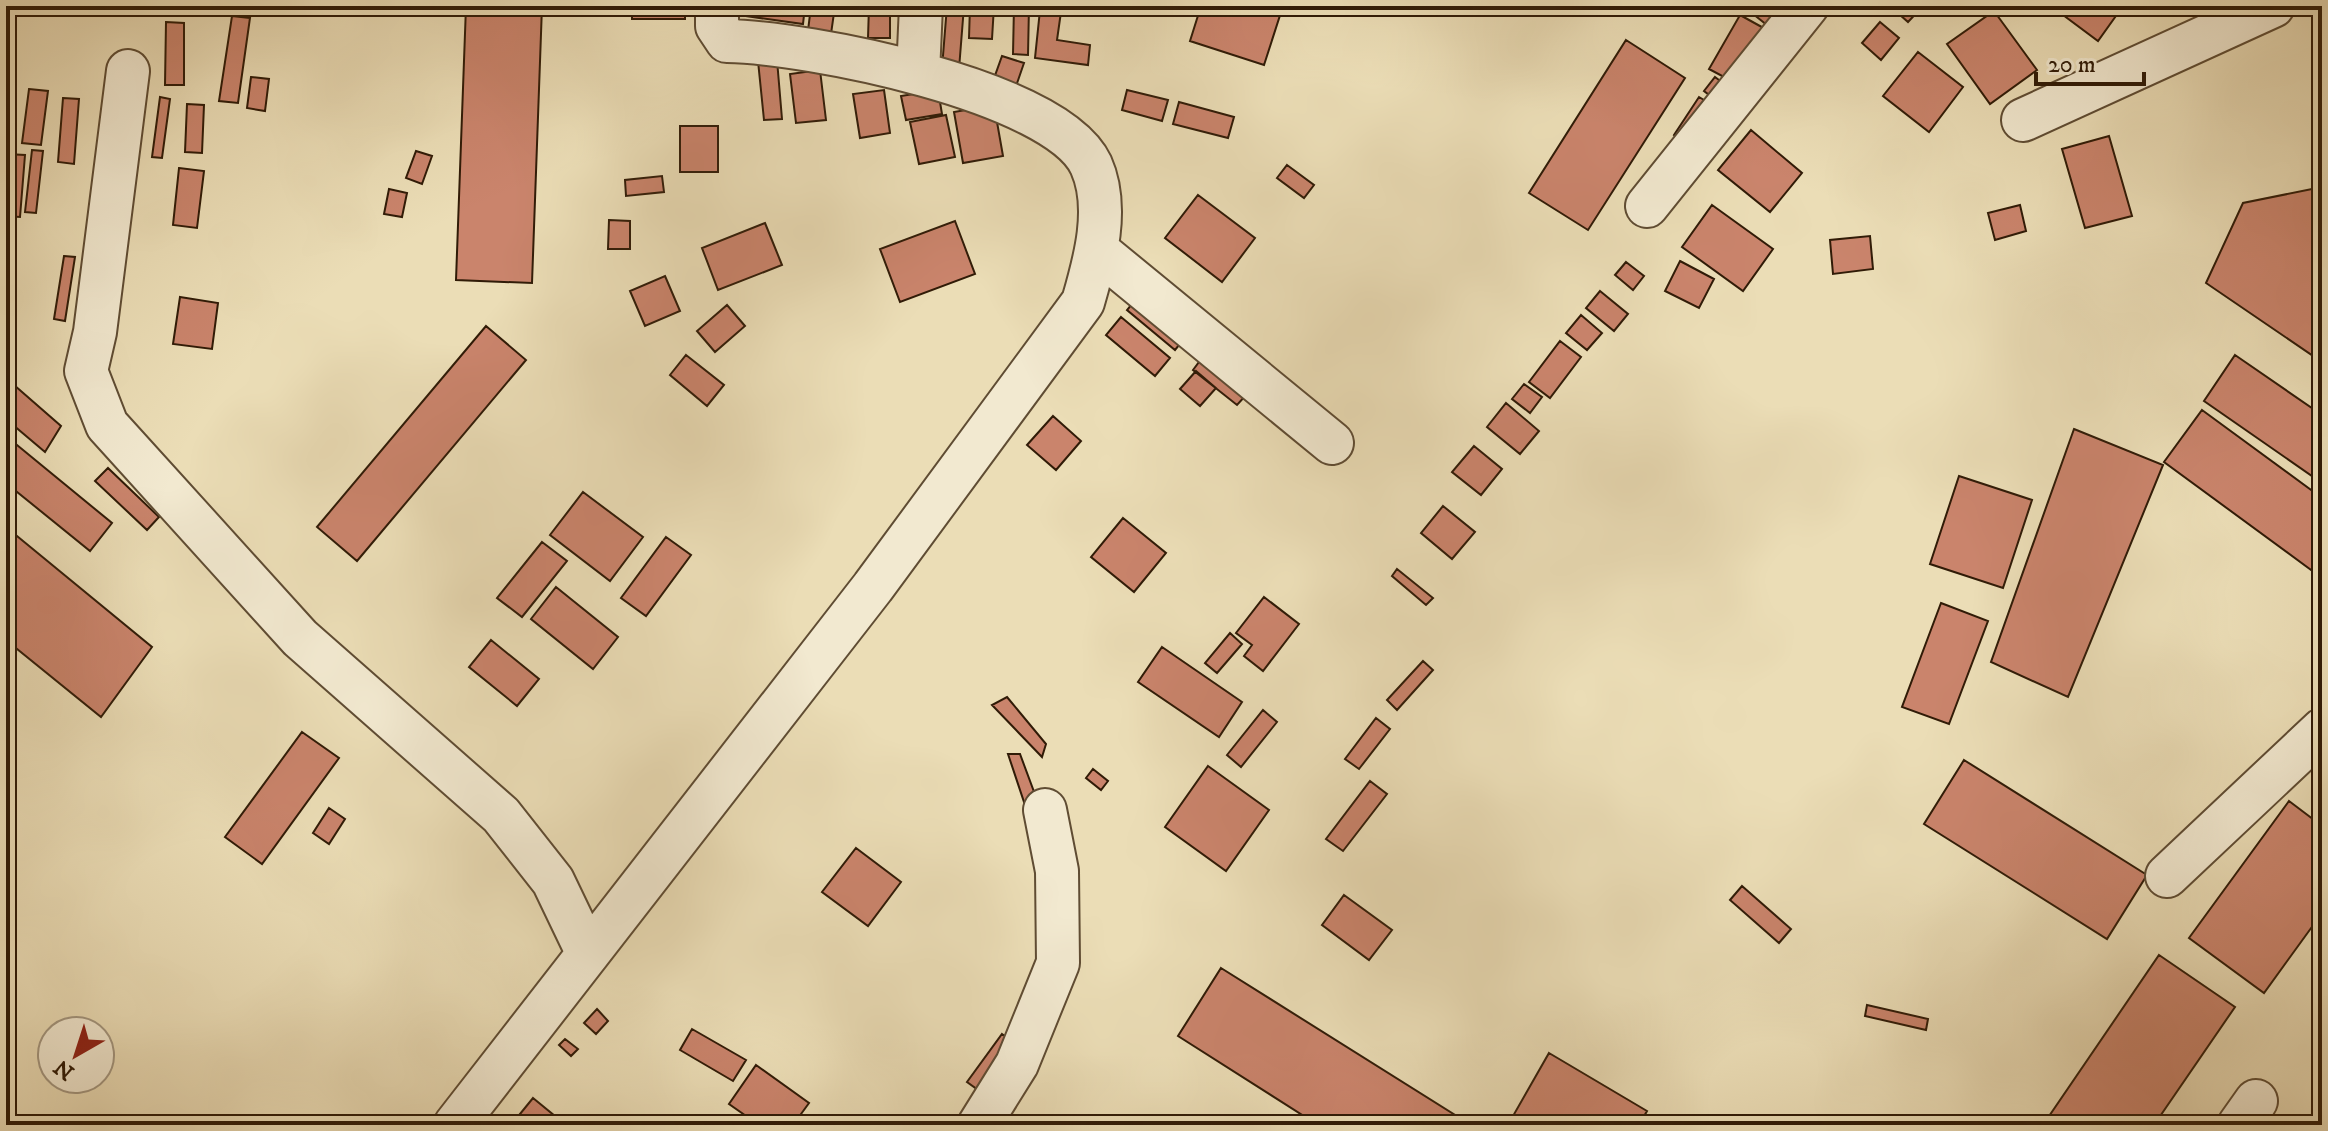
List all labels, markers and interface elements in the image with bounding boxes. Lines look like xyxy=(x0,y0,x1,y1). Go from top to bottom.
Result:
scale bar xyxy=(2036,36,2144,86)
text: 20 m xyxy=(2048,50,2096,80)
north arrow xyxy=(36,1015,116,1095)
text: N xyxy=(49,1053,80,1086)

